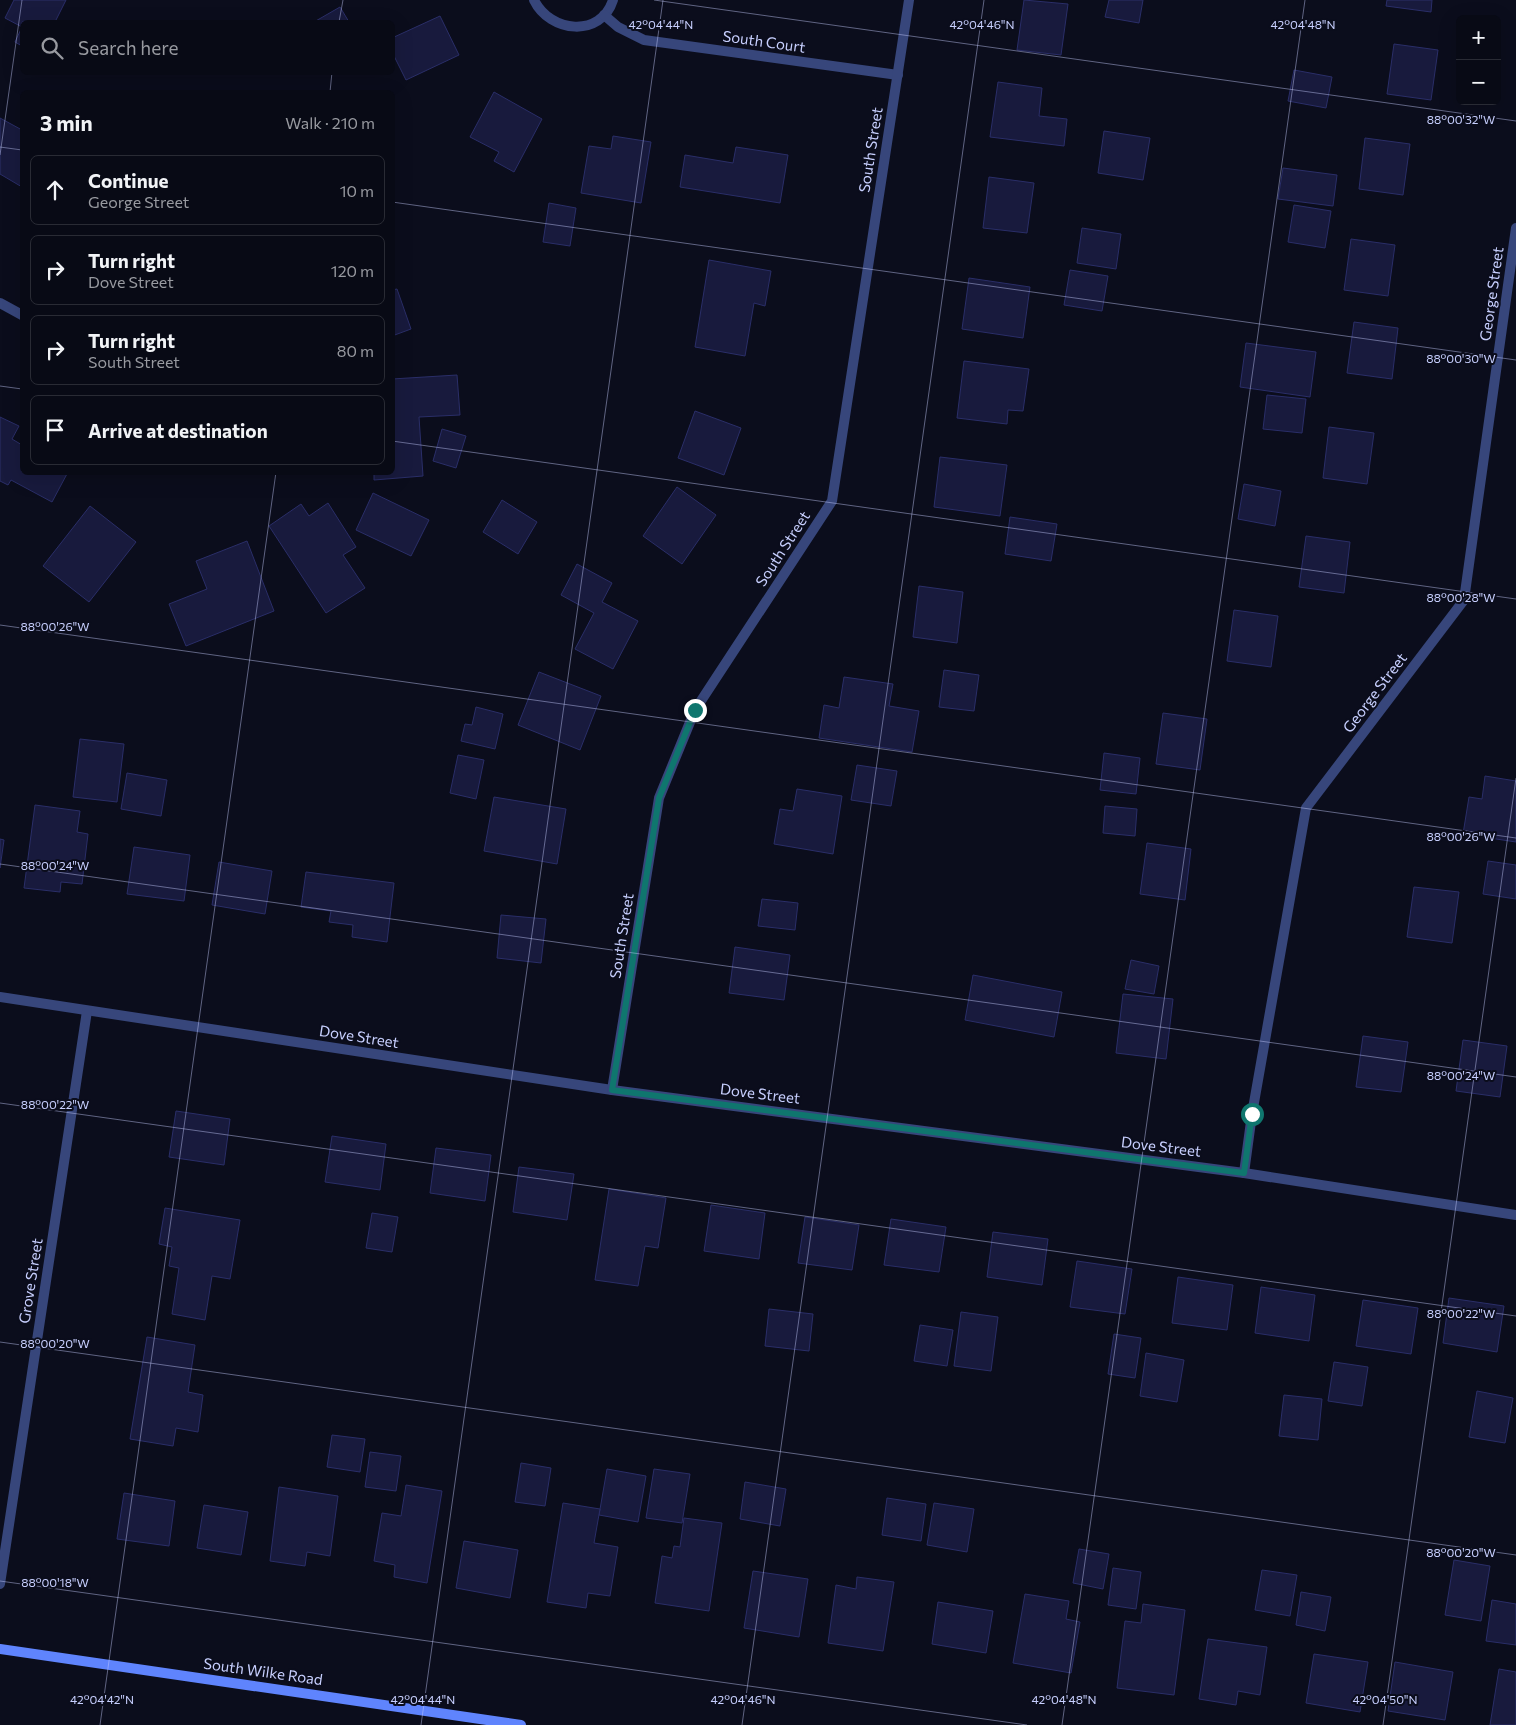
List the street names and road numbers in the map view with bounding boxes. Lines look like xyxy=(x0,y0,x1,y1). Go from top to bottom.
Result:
street label: South Court xyxy=(722,26,807,56)
street label: South Street xyxy=(854,106,886,194)
street label: George Street xyxy=(1475,246,1507,342)
street label: South Street xyxy=(751,507,813,589)
street label: George Street xyxy=(1338,649,1410,736)
street label: South Street xyxy=(605,892,637,980)
street label: Dove Street xyxy=(318,1021,400,1051)
street label: Dove Street xyxy=(719,1079,801,1107)
street label: Dove Street xyxy=(1120,1132,1202,1160)
street label: Grove Street xyxy=(14,1237,46,1325)
street label: South Wilke Road xyxy=(202,1654,324,1688)

